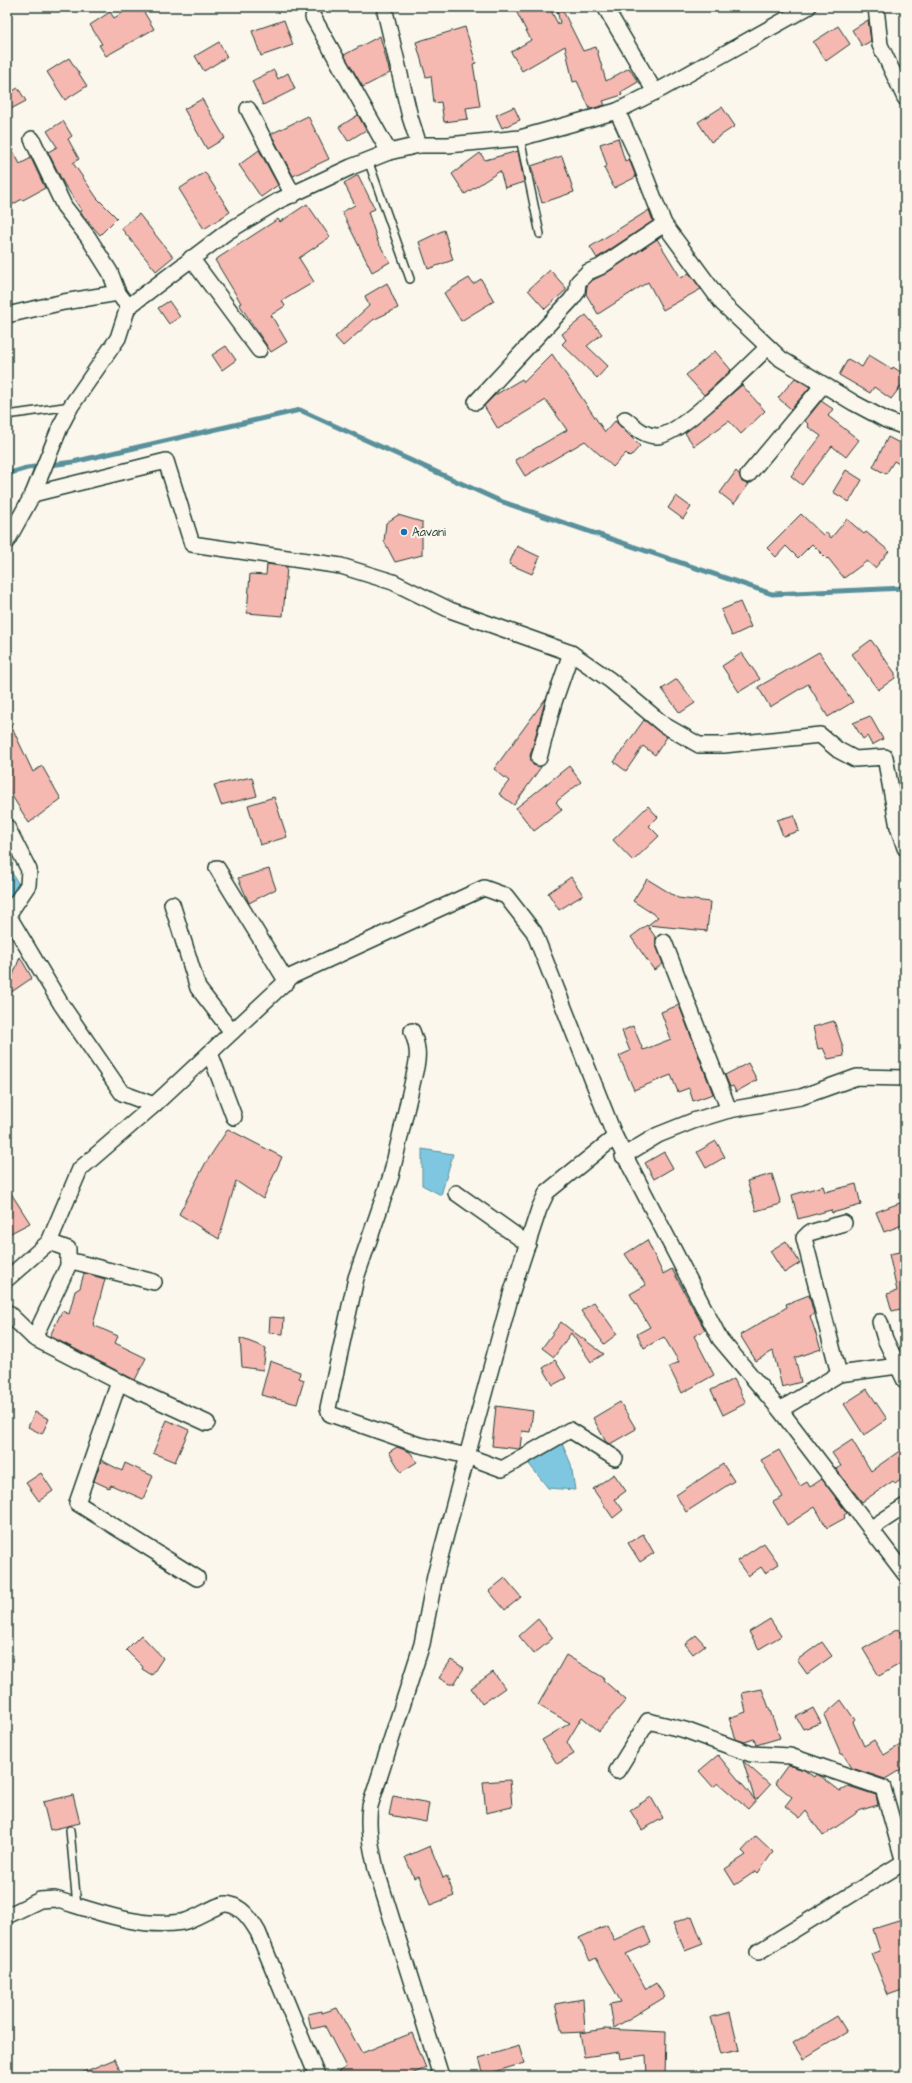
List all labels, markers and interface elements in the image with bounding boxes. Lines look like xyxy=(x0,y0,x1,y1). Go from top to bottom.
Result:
place label: Aavani xyxy=(412,524,446,541)
marker: Aavani xyxy=(399,527,409,537)

